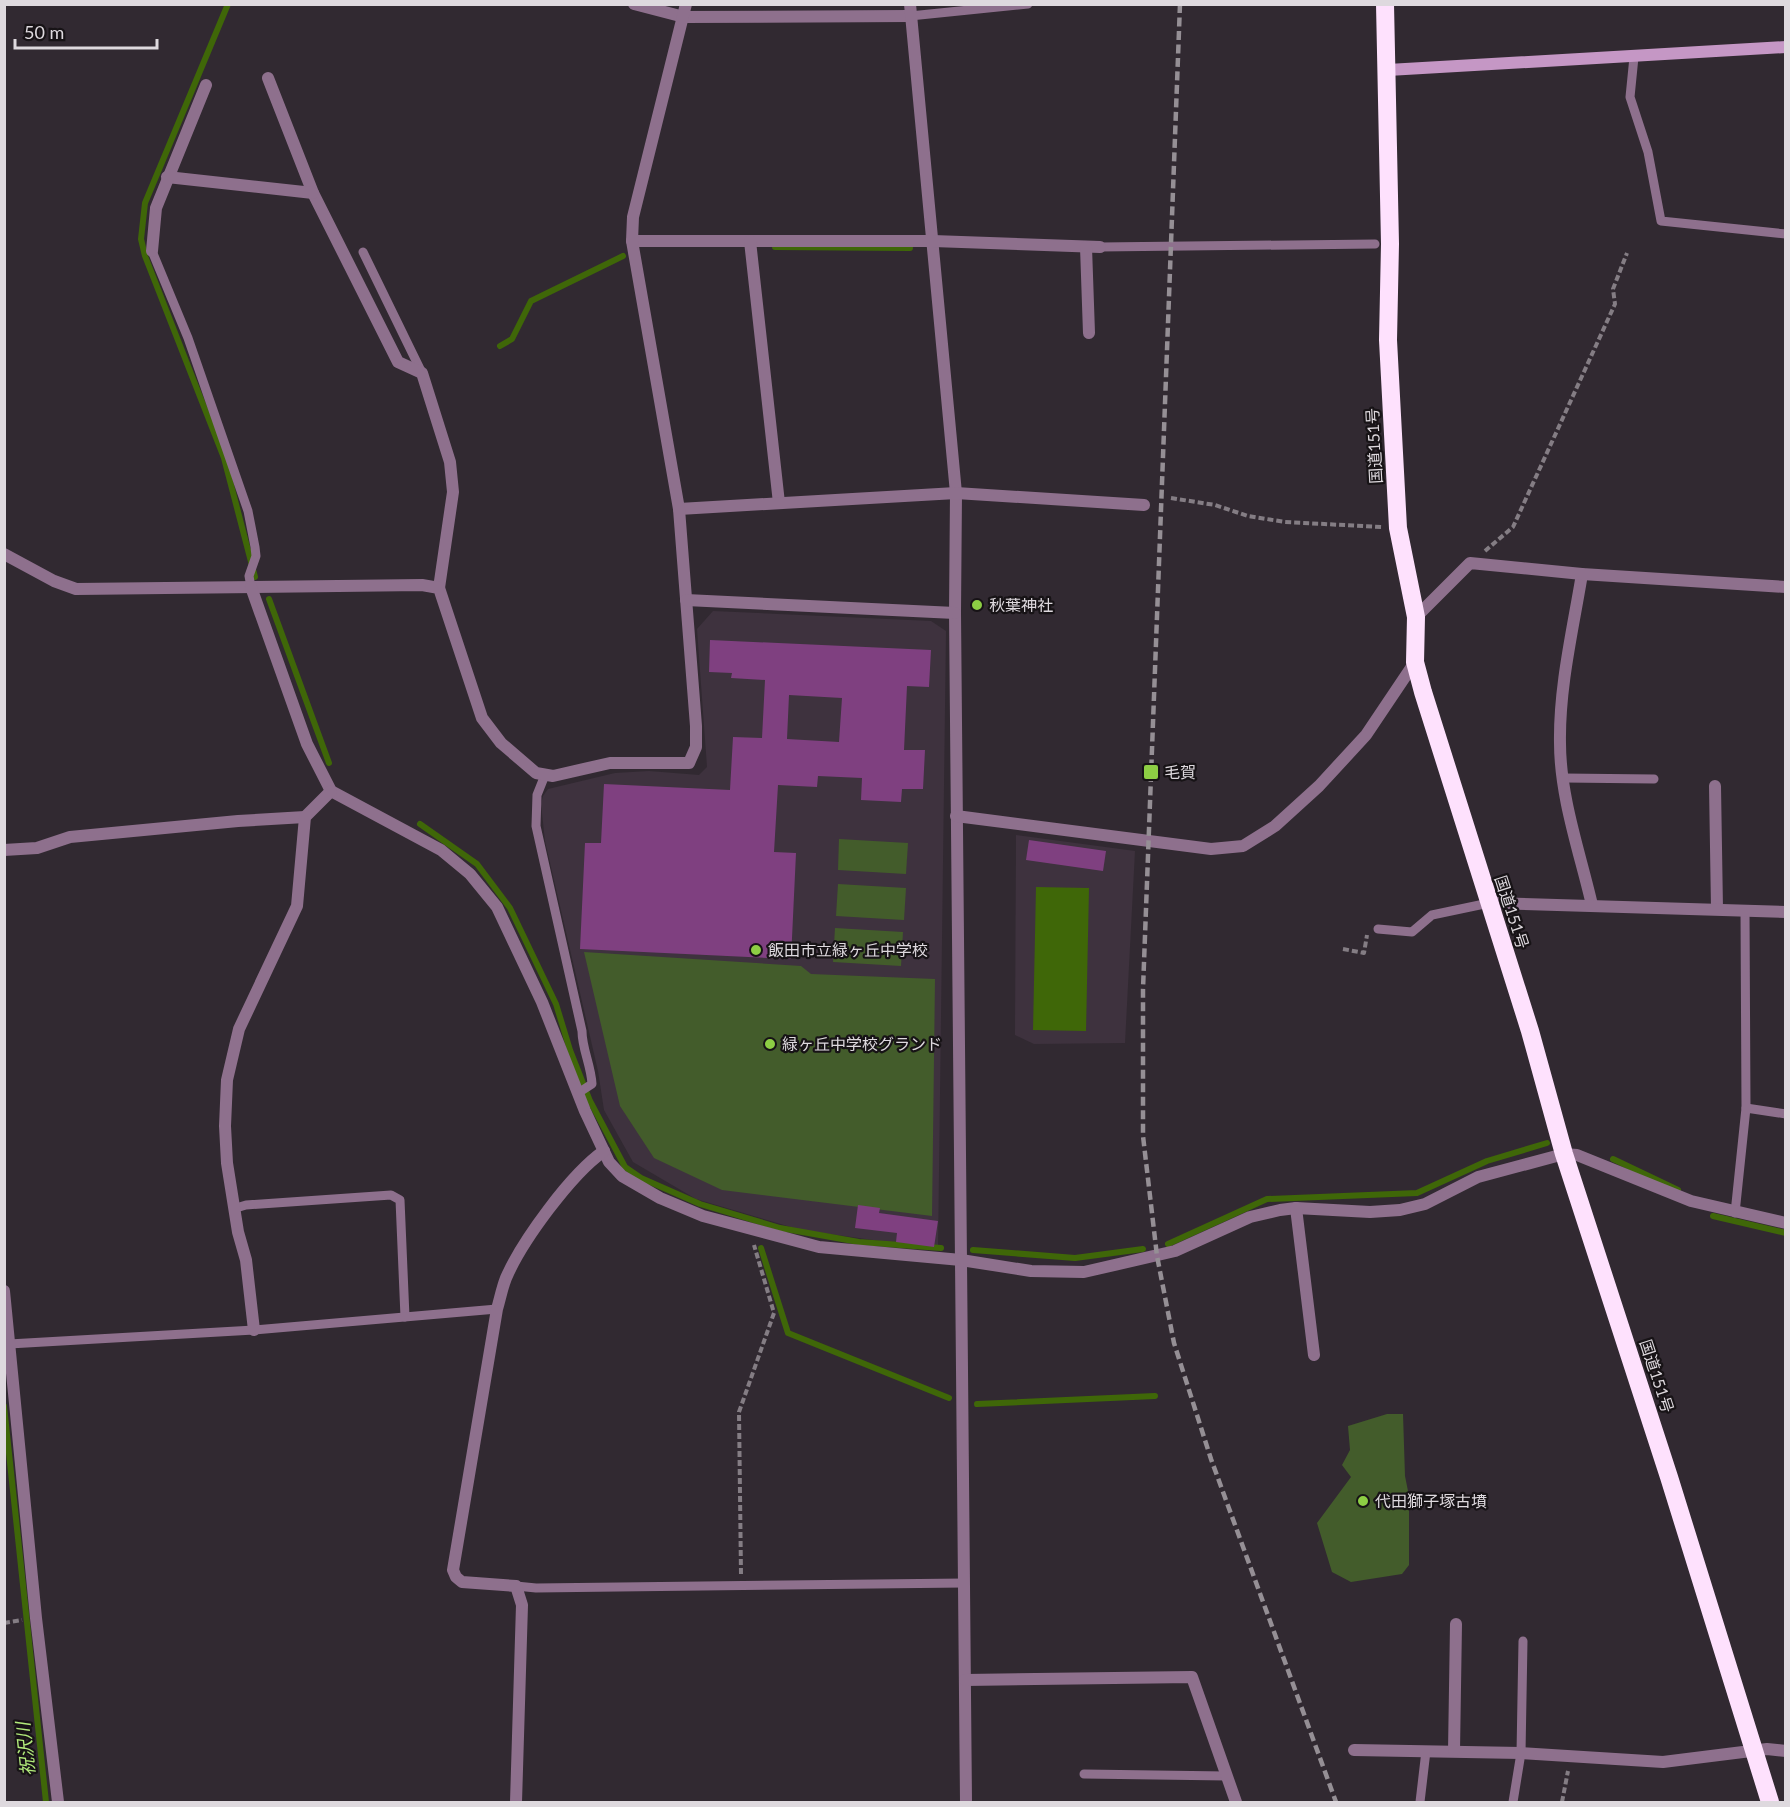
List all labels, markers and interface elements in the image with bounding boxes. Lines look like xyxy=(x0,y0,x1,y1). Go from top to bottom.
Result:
scale bar xyxy=(15,12,158,50)
text: 50 m xyxy=(24,21,64,43)
street label: 国道151号 xyxy=(1362,408,1385,484)
place label: 秋葉神社 xyxy=(989,595,1053,614)
marker: 秋葉神社 xyxy=(970,598,984,612)
place label: 毛賀 xyxy=(1164,762,1196,781)
marker: 毛賀 xyxy=(1142,763,1160,781)
street label: 国道151号 xyxy=(1492,873,1533,951)
place label: 飯田市立緑ヶ丘中学校 xyxy=(768,940,928,959)
marker: 飯田市立緑ヶ丘中学校 xyxy=(749,943,763,957)
place label: 緑ヶ丘中学校グランド xyxy=(782,1034,942,1053)
marker: 緑ヶ丘中学校グランド xyxy=(763,1037,777,1051)
street label: 国道151号 xyxy=(1637,1337,1678,1415)
place label: 代田獅子塚古墳 xyxy=(1375,1491,1487,1510)
marker: 代田獅子塚古墳 xyxy=(1356,1494,1370,1508)
water label: 祝沢川 xyxy=(11,1719,39,1777)

